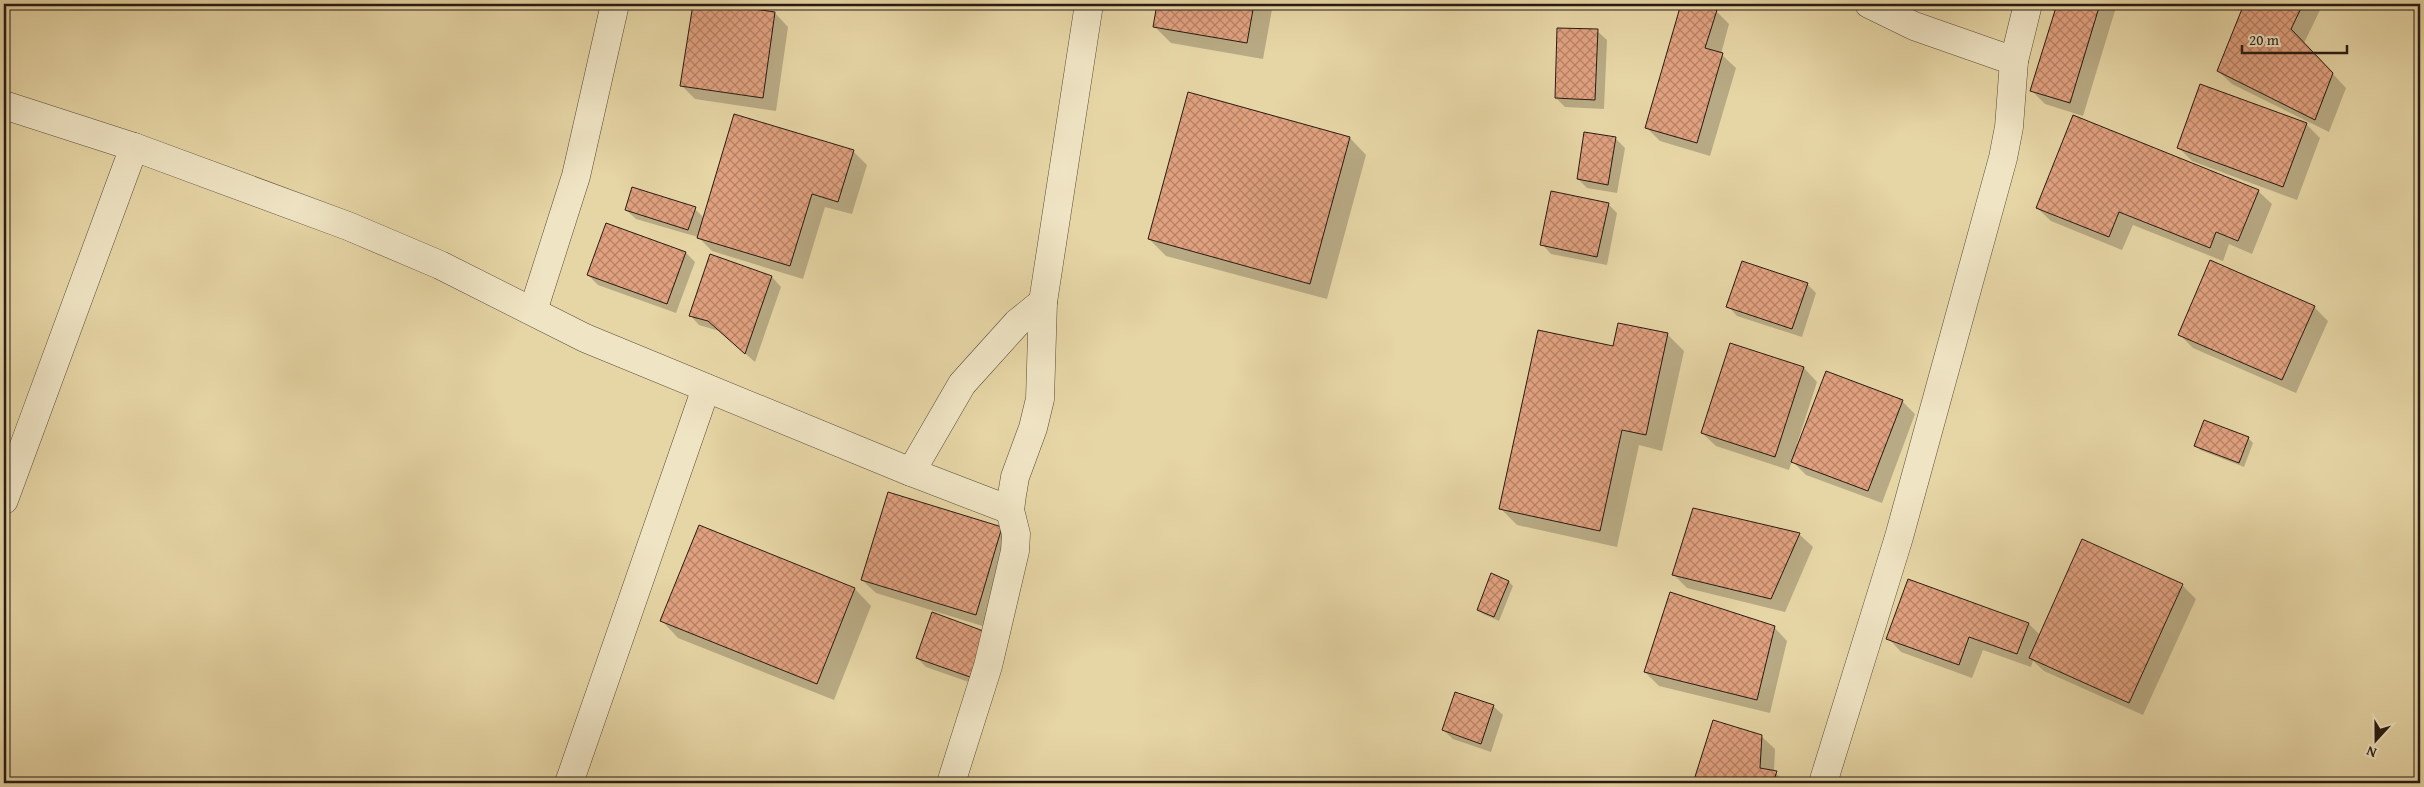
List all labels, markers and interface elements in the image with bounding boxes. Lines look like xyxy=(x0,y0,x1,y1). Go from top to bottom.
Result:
scale bar xyxy=(2242,22,2346,54)
text: 20 m xyxy=(2249,29,2280,50)
north arrow xyxy=(2352,714,2402,764)
text: N xyxy=(2363,741,2379,763)

